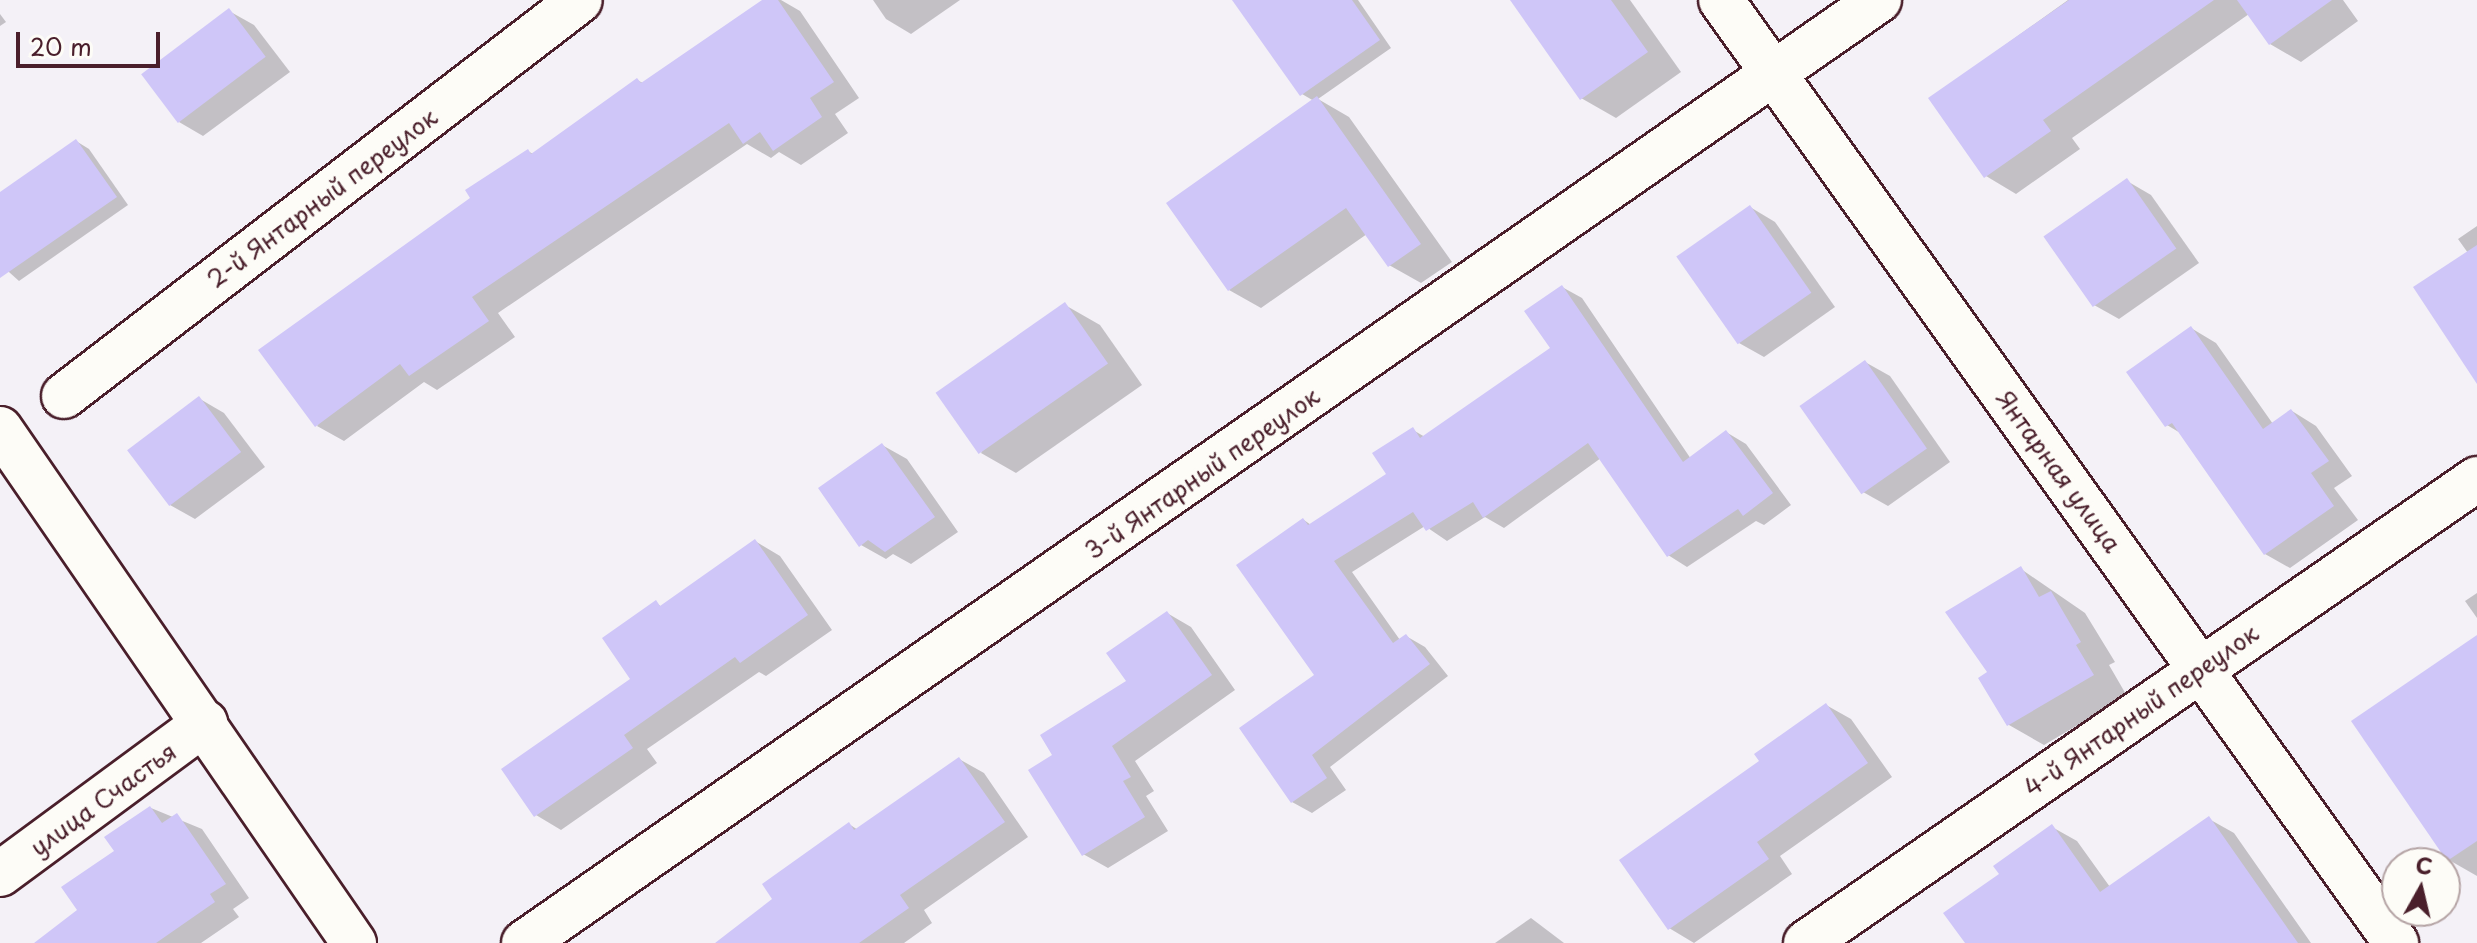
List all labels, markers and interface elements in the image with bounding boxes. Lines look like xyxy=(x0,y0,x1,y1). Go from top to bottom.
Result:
scale bar xyxy=(20,16,164,66)
text: 20 m xyxy=(30,28,92,64)
street label: 2-й Янтарный переулок xyxy=(200,101,444,295)
street label: 3-й Янтарный переулок xyxy=(1078,380,1326,566)
street label: Янтарная улица xyxy=(1990,384,2128,558)
street label: 4-й Янтарный переулок xyxy=(2017,617,2265,803)
street label: улица Счастья xyxy=(24,736,182,862)
north arrow xyxy=(2381,847,2461,927)
text: С xyxy=(2414,847,2435,882)

